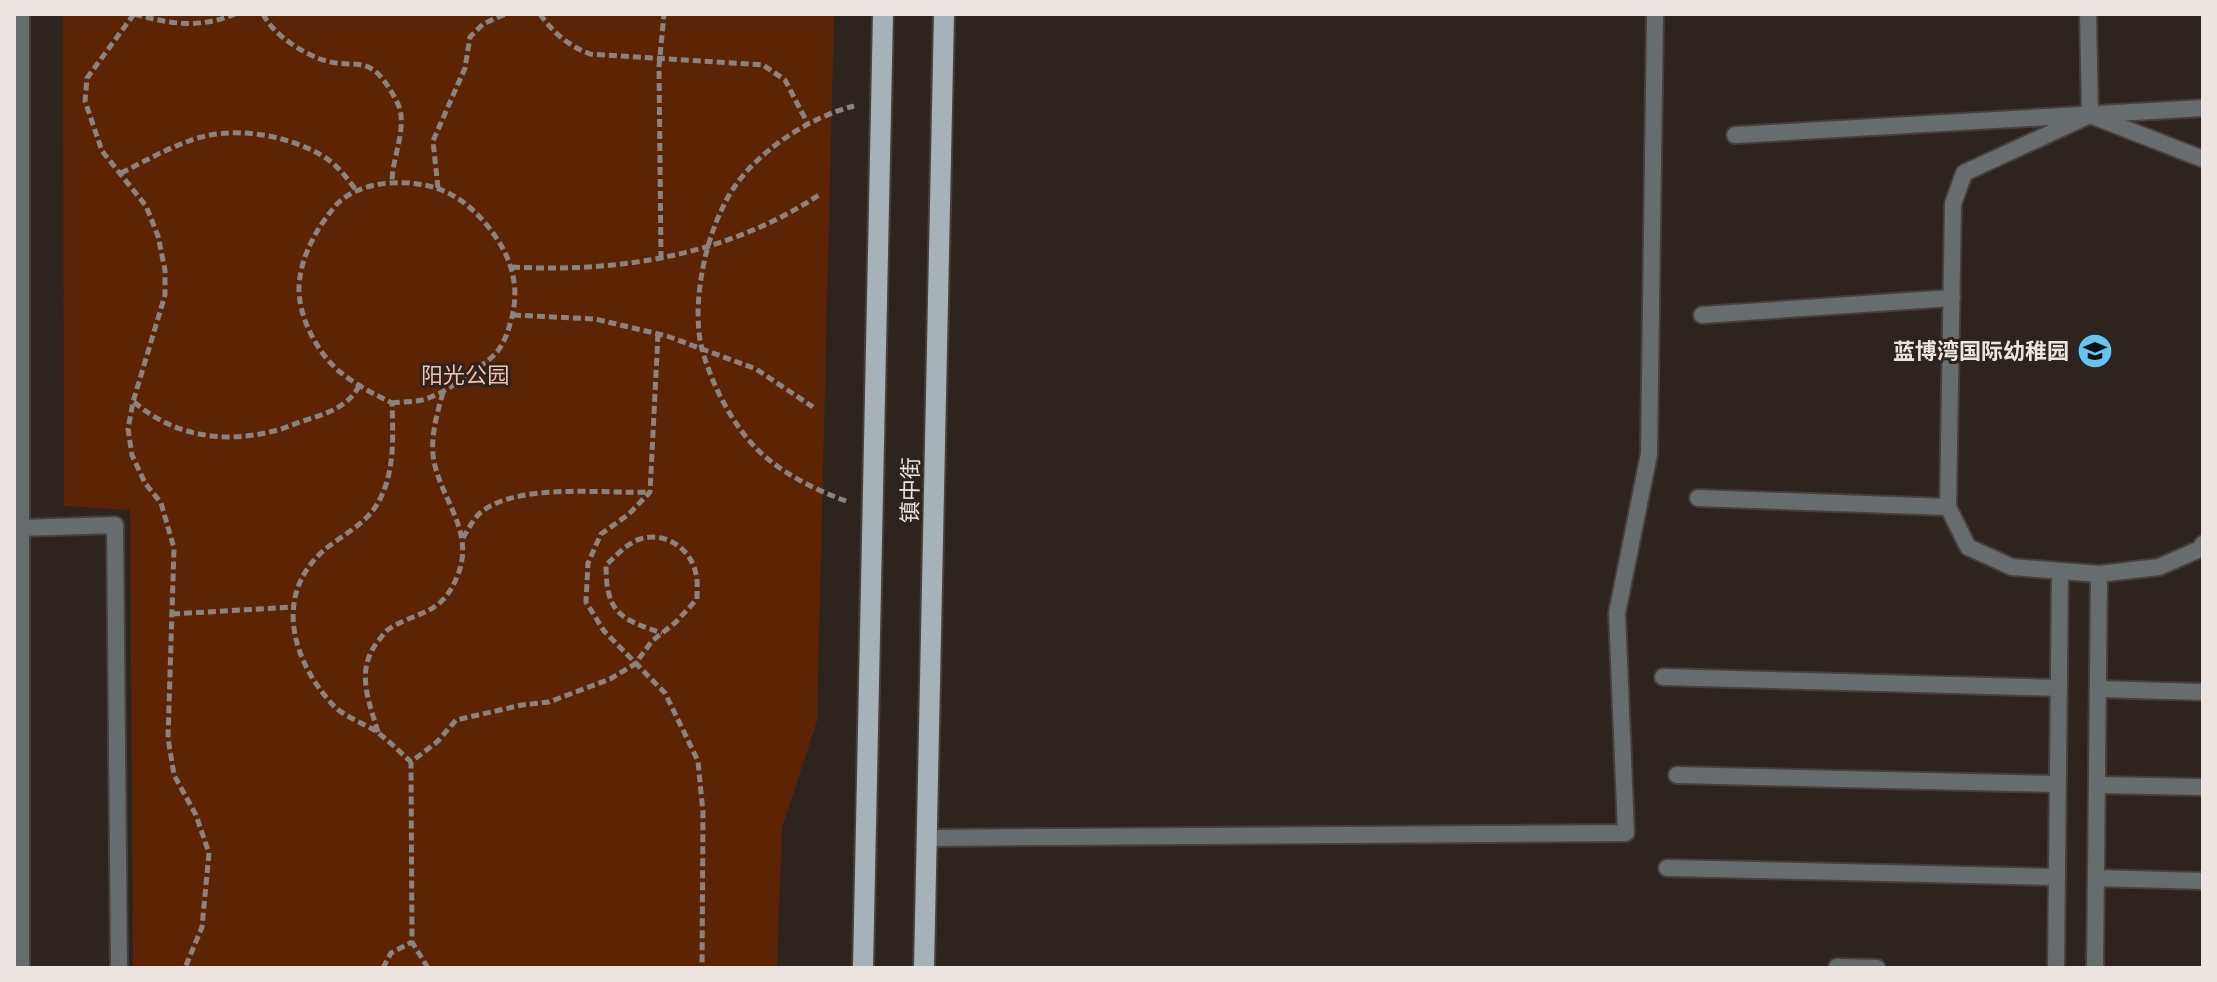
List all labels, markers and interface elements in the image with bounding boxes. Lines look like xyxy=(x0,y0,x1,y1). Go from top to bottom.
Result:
school or university icon: 蓝博湾国际幼稚园 xyxy=(2076,332,2114,370)
place label: 蓝博湾国际幼稚园 xyxy=(1893,339,2069,364)
park label: 阳光公园 xyxy=(421,363,509,388)
street label: 镇中街 xyxy=(897,457,924,523)

